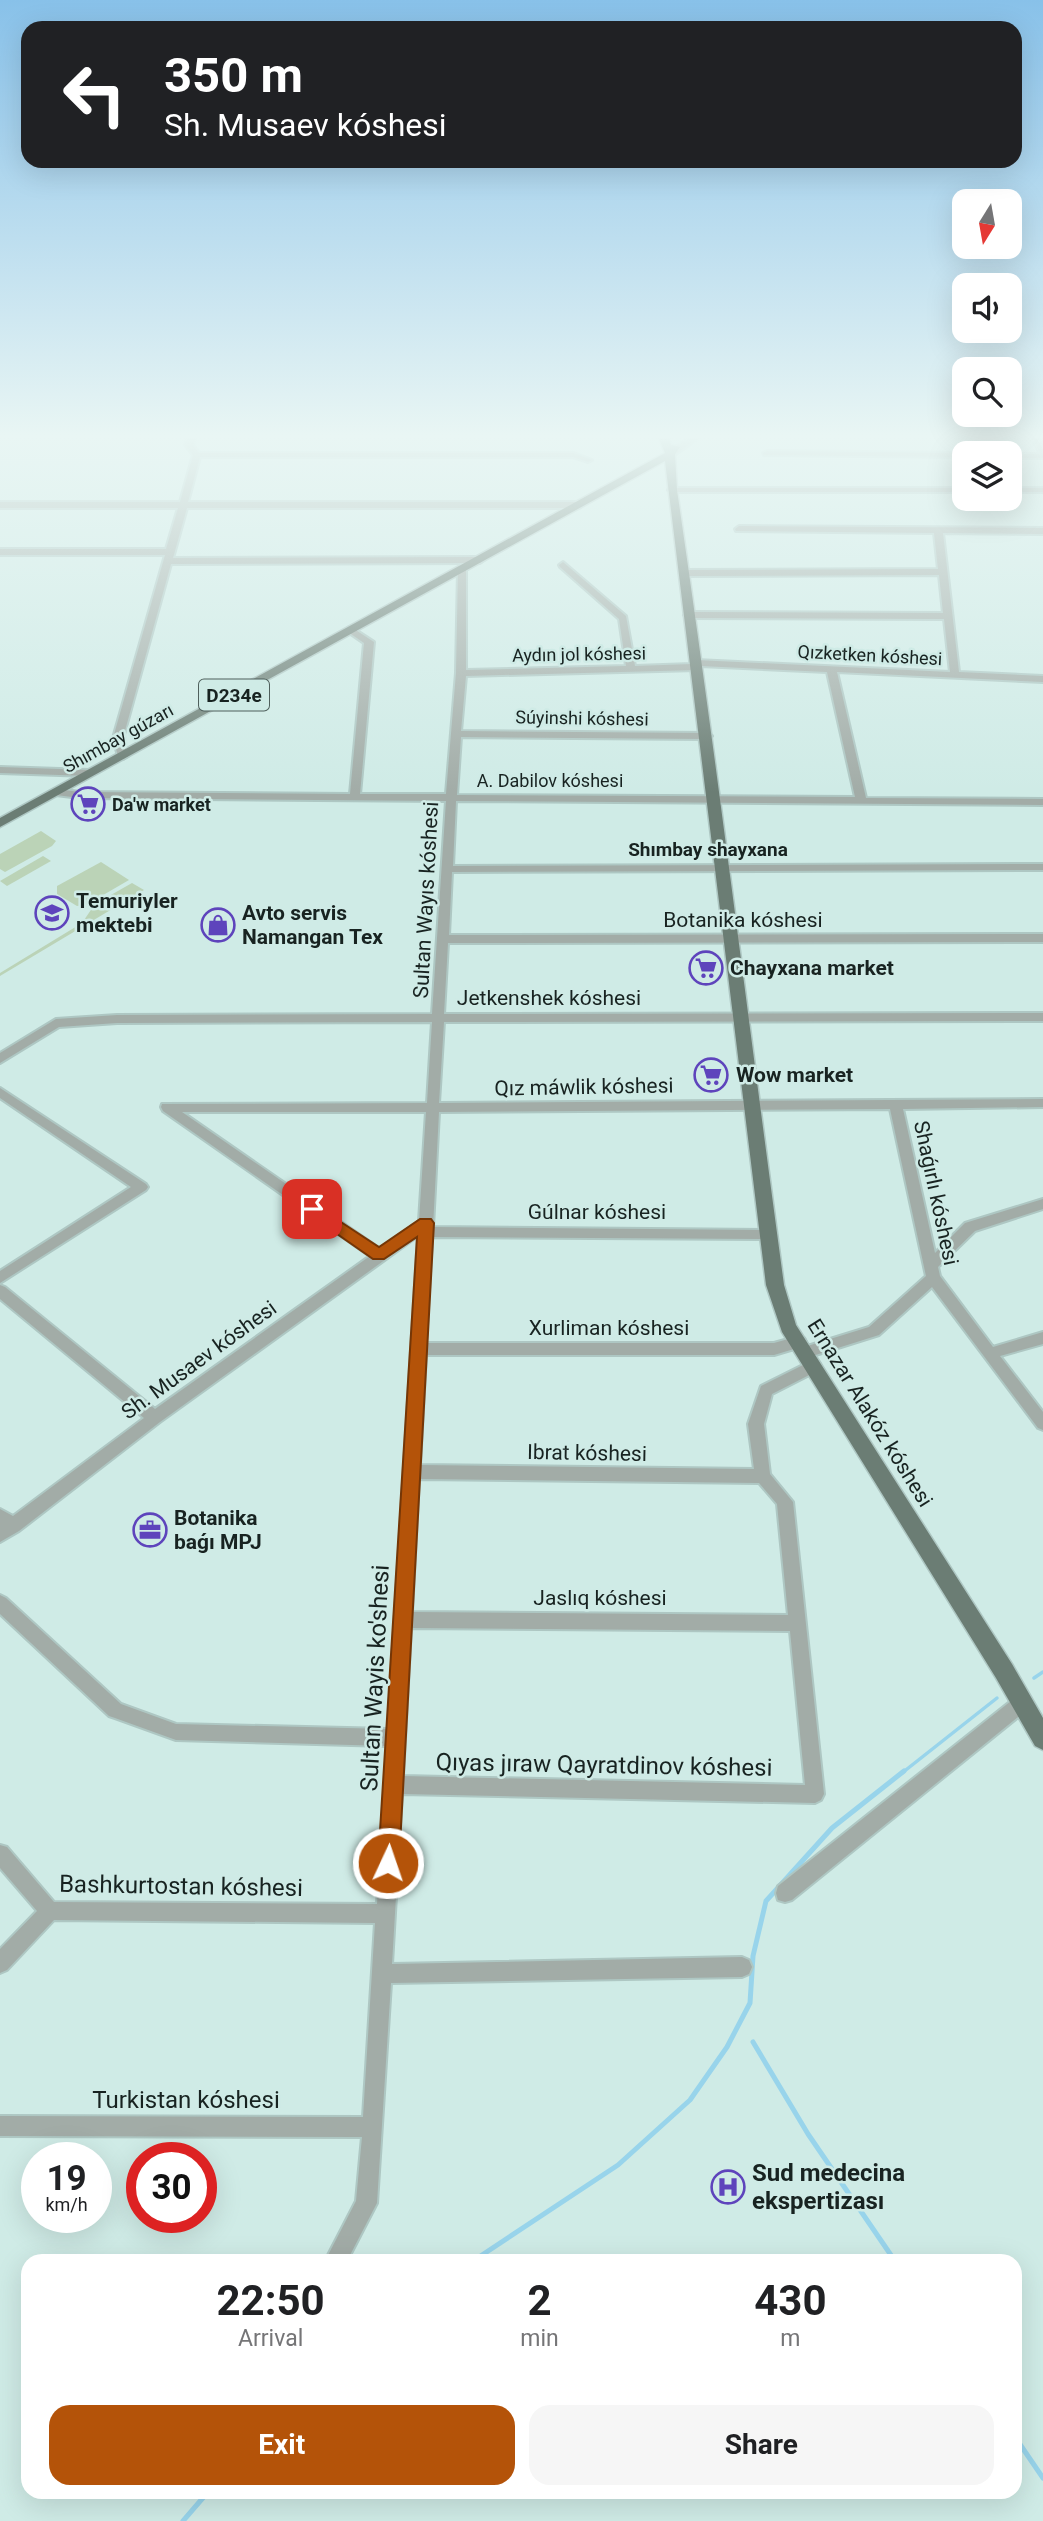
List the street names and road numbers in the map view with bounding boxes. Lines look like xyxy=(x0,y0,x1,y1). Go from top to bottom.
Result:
street label: Qızketken kóshesi xyxy=(797,641,943,669)
street label: Aydın jol kóshesi xyxy=(512,642,646,666)
road number: D234e xyxy=(199,680,269,710)
street label: Shımbay gúzarı xyxy=(59,699,177,777)
street label: Súyinshi kóshesi xyxy=(515,706,649,730)
street label: A. Dabilov kóshesi xyxy=(477,770,623,791)
street label: Sultan Wayıs kóshesi xyxy=(409,801,443,999)
street label: Botanika kóshesi xyxy=(663,908,823,932)
street label: Jetkenshek kóshesi xyxy=(457,986,641,1010)
street label: Qız máwlik kóshesi xyxy=(494,1073,674,1101)
street label: Shaǵırlı kóshesi xyxy=(909,1119,963,1267)
street label: Gúlnar kóshesi xyxy=(528,1200,666,1224)
street label: Sh. Musaev kóshesi xyxy=(117,1296,281,1424)
street label: Ernazar Alakóz kóshesi xyxy=(802,1315,938,1511)
street label: Xurliman kóshesi xyxy=(529,1316,689,1340)
street label: Ibrat kóshesi xyxy=(527,1440,647,1466)
street label: Sultan Wayis ko'shesi xyxy=(355,1564,395,1792)
street label: Jaslıq kóshesi xyxy=(533,1586,667,1610)
street label: Qıyas jıraw Qayratdinov kóshesi xyxy=(435,1748,773,1782)
street label: Bashkurtostan kóshesi xyxy=(59,1870,303,1902)
street label: Turkistan kóshesi xyxy=(92,2086,280,2114)

